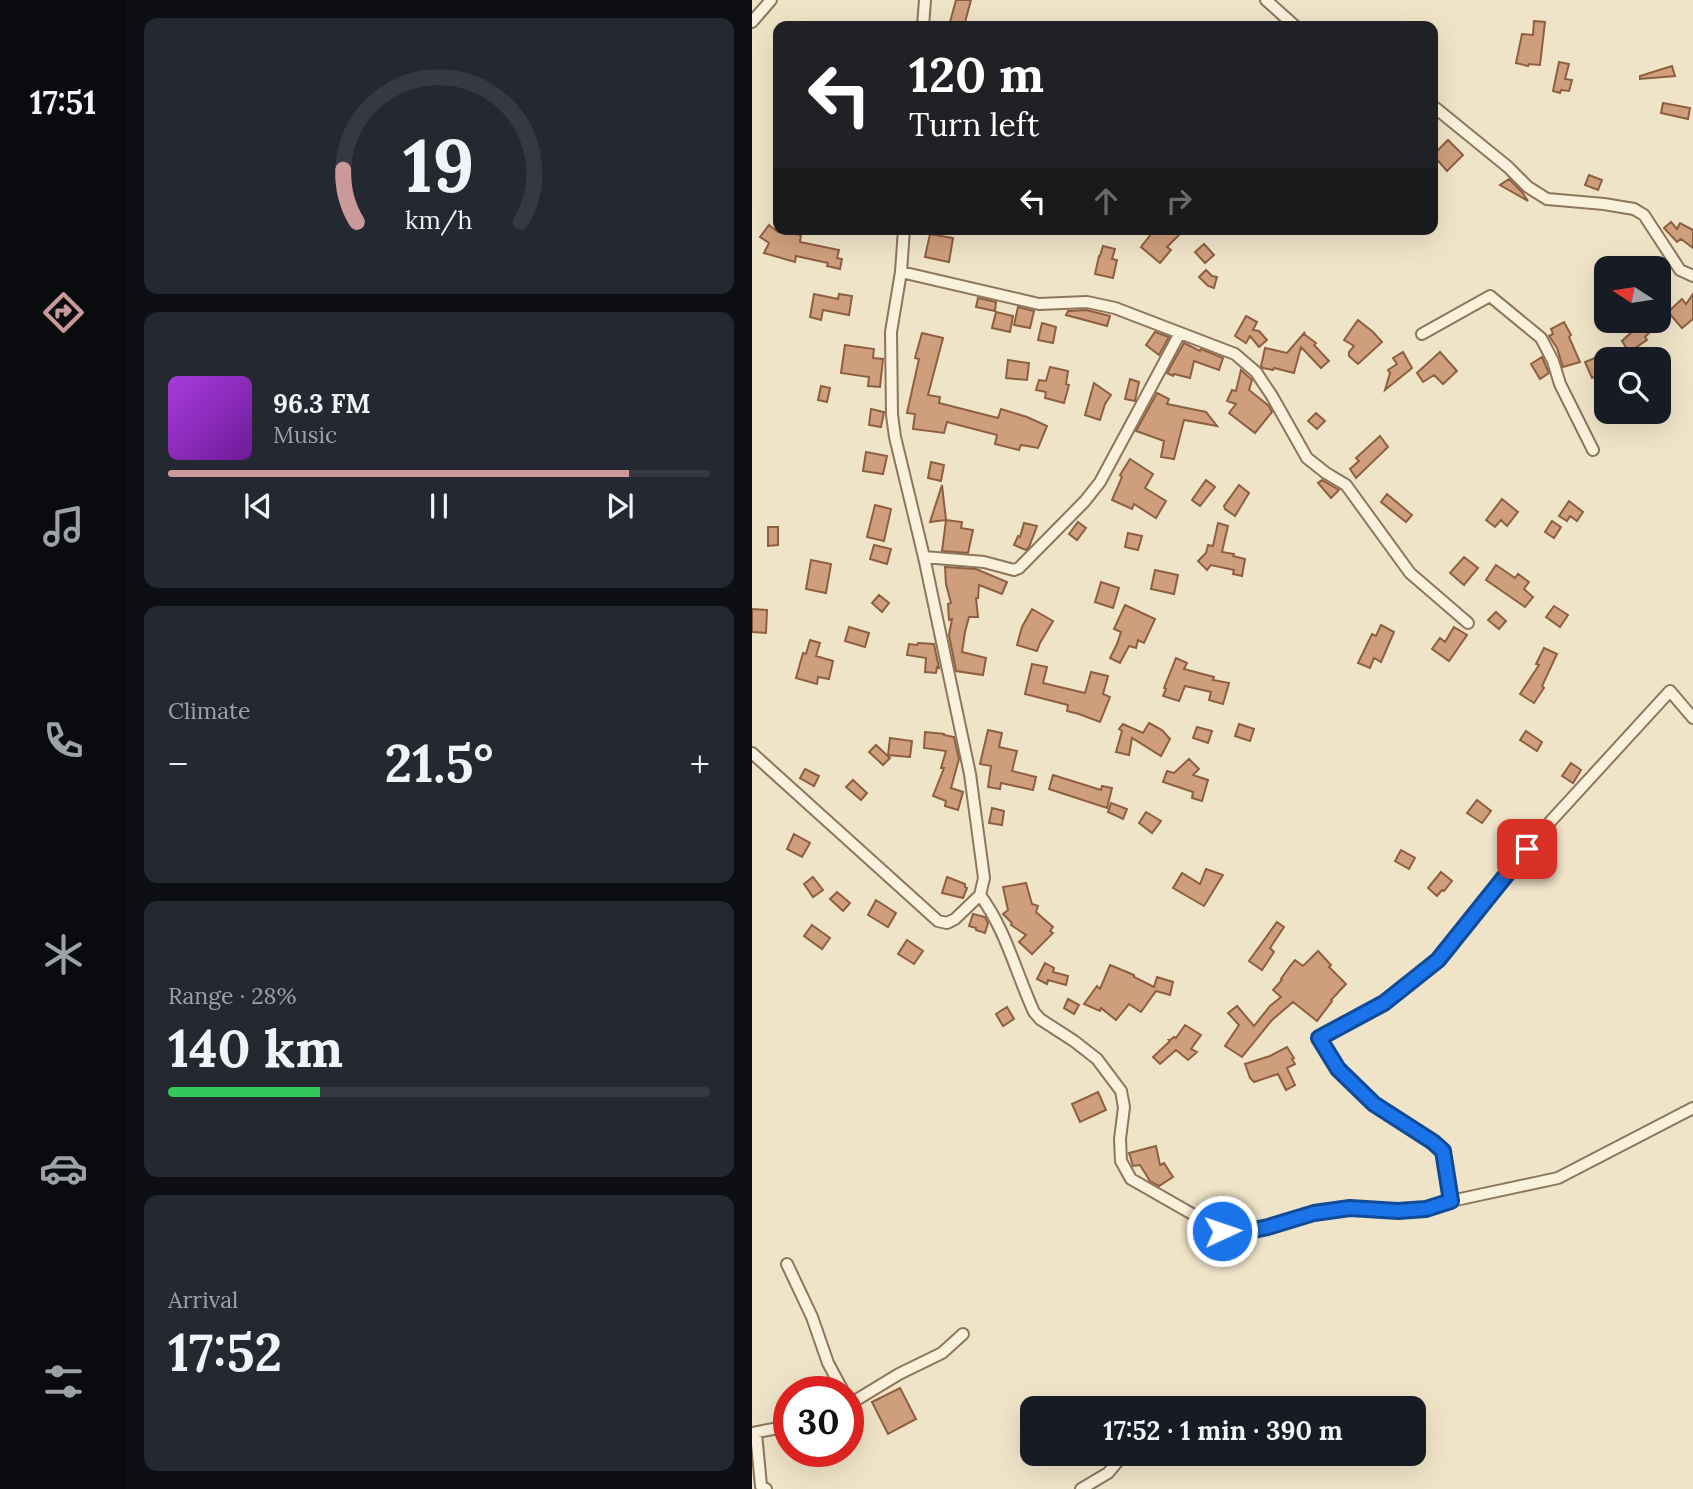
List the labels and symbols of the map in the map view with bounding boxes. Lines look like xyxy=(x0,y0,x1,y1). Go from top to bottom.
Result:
north arrow xyxy=(1594,256,1671,332)
pin xyxy=(1497,819,1557,879)
position arrow xyxy=(1185,1194,1259,1268)
speed limit sign: 30 xyxy=(773,1376,864,1467)

